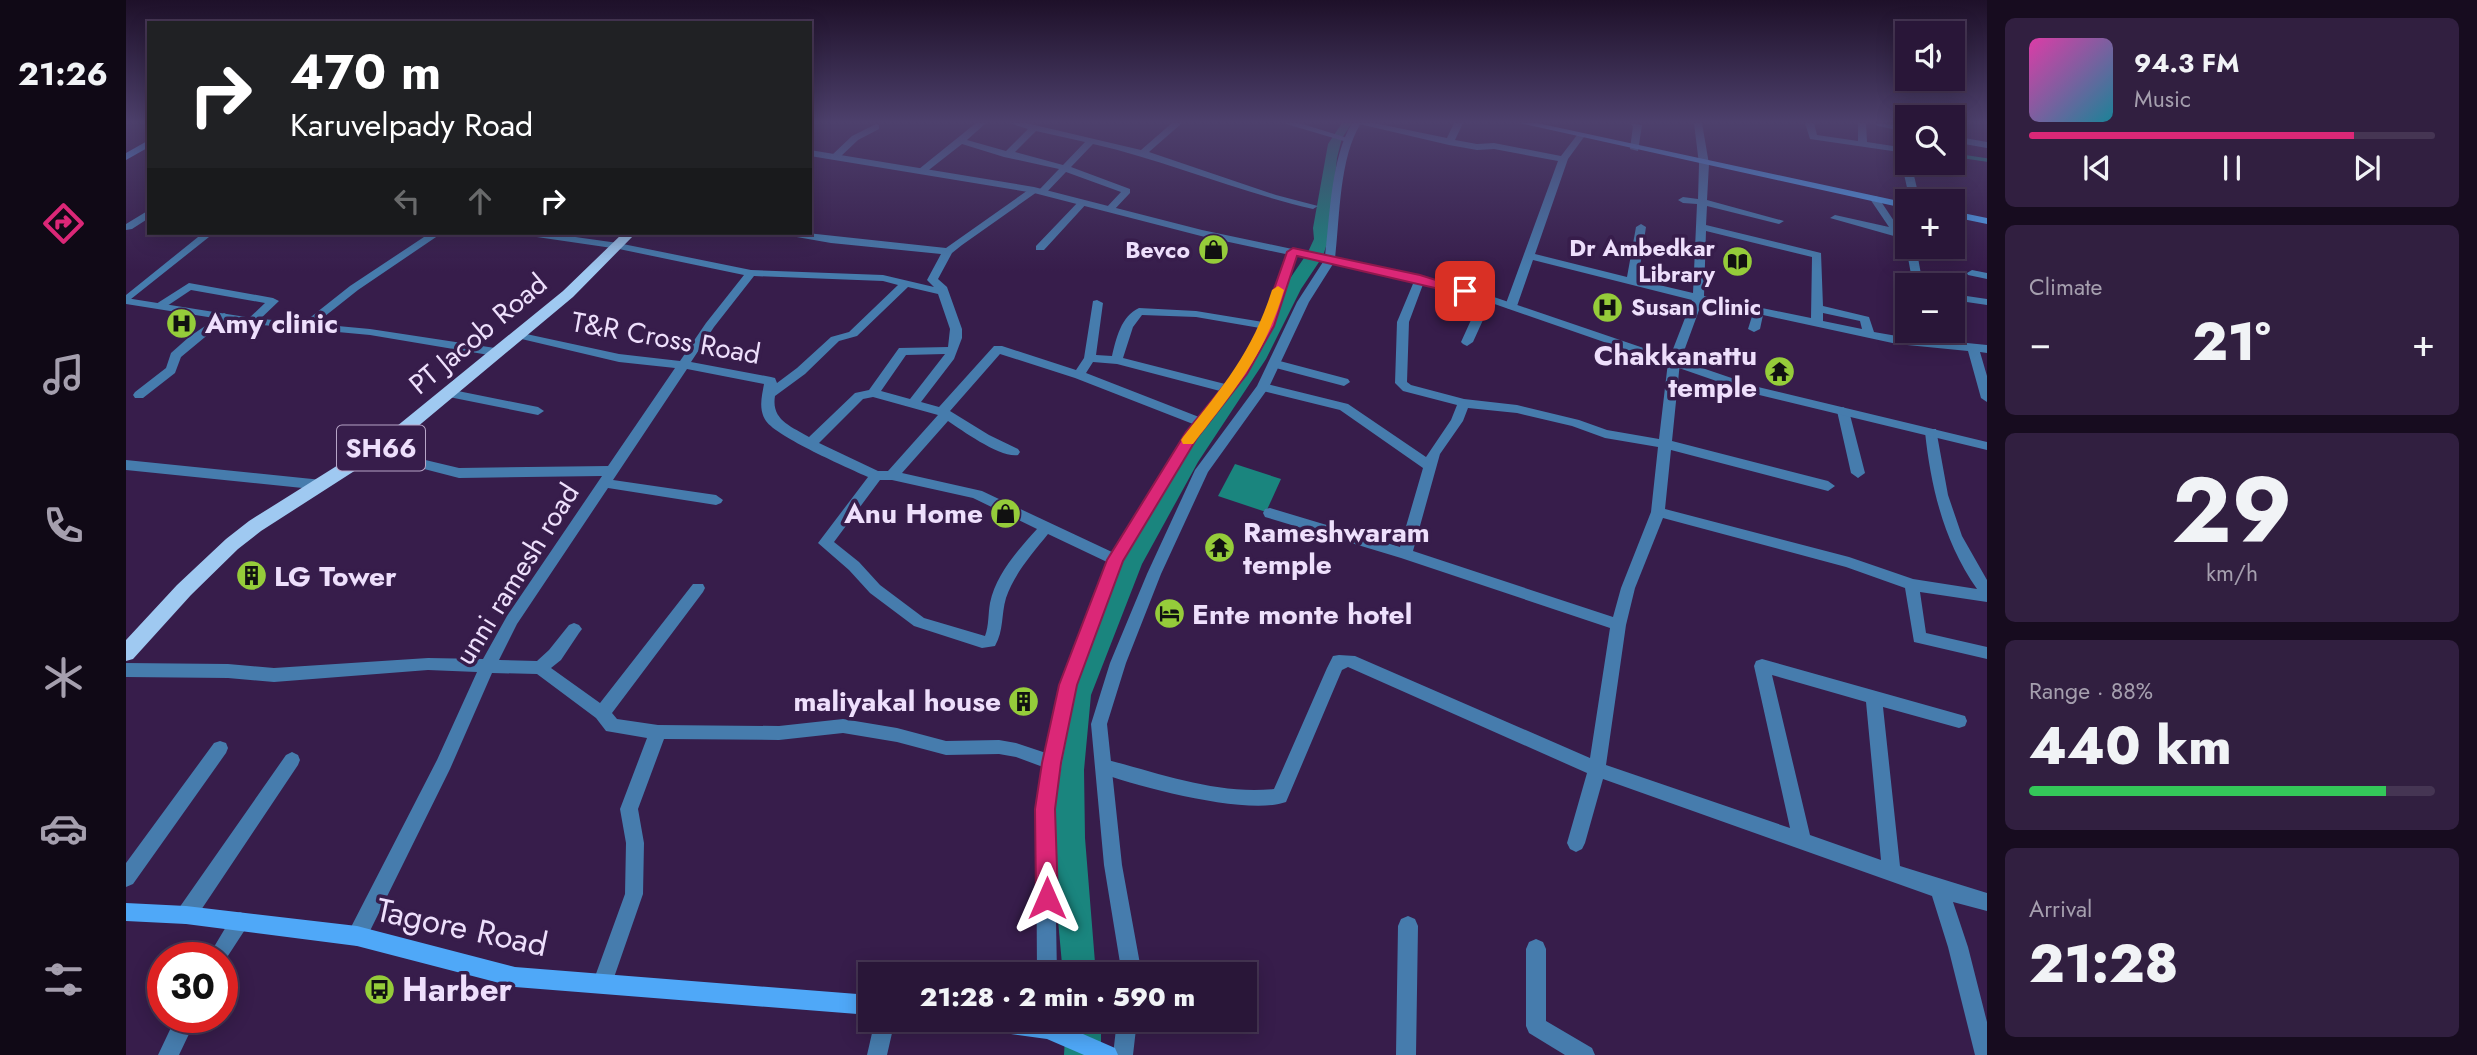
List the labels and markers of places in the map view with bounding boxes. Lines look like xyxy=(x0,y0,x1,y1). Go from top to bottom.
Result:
place label: Dr Ambedkar Library xyxy=(1569,231,1716,291)
place label: Bevco xyxy=(1125,233,1190,267)
shop icon: Bevco xyxy=(1196,233,1230,267)
library icon: Dr Ambedkar Library xyxy=(1721,244,1755,278)
pin xyxy=(1435,261,1495,321)
hospital icon: Susan Clinic xyxy=(1591,290,1625,324)
place label: Susan Clinic xyxy=(1631,290,1761,324)
place label: Amy clinic xyxy=(204,303,338,344)
hospital icon: Amy clinic xyxy=(165,306,199,340)
place label: Chakkanattu temple xyxy=(1594,335,1757,408)
temple icon: Chakkanattu temple xyxy=(1763,354,1797,388)
place label: Anu Home xyxy=(843,493,983,534)
shop icon: Anu Home xyxy=(989,496,1023,530)
place label: Rameshwaram temple xyxy=(1243,512,1430,585)
temple icon: Rameshwaram temple xyxy=(1203,531,1237,565)
place label: LG Tower xyxy=(274,556,397,597)
building icon: LG Tower xyxy=(234,559,268,593)
place label: Ente monte hotel xyxy=(1192,594,1412,635)
hotel icon: Ente monte hotel xyxy=(1152,597,1186,631)
place label: maliyakal house xyxy=(793,681,1001,722)
building icon: maliyakal house xyxy=(1007,684,1041,718)
place label: Harber xyxy=(402,966,513,1013)
bus stop icon: Harber xyxy=(362,972,396,1006)

